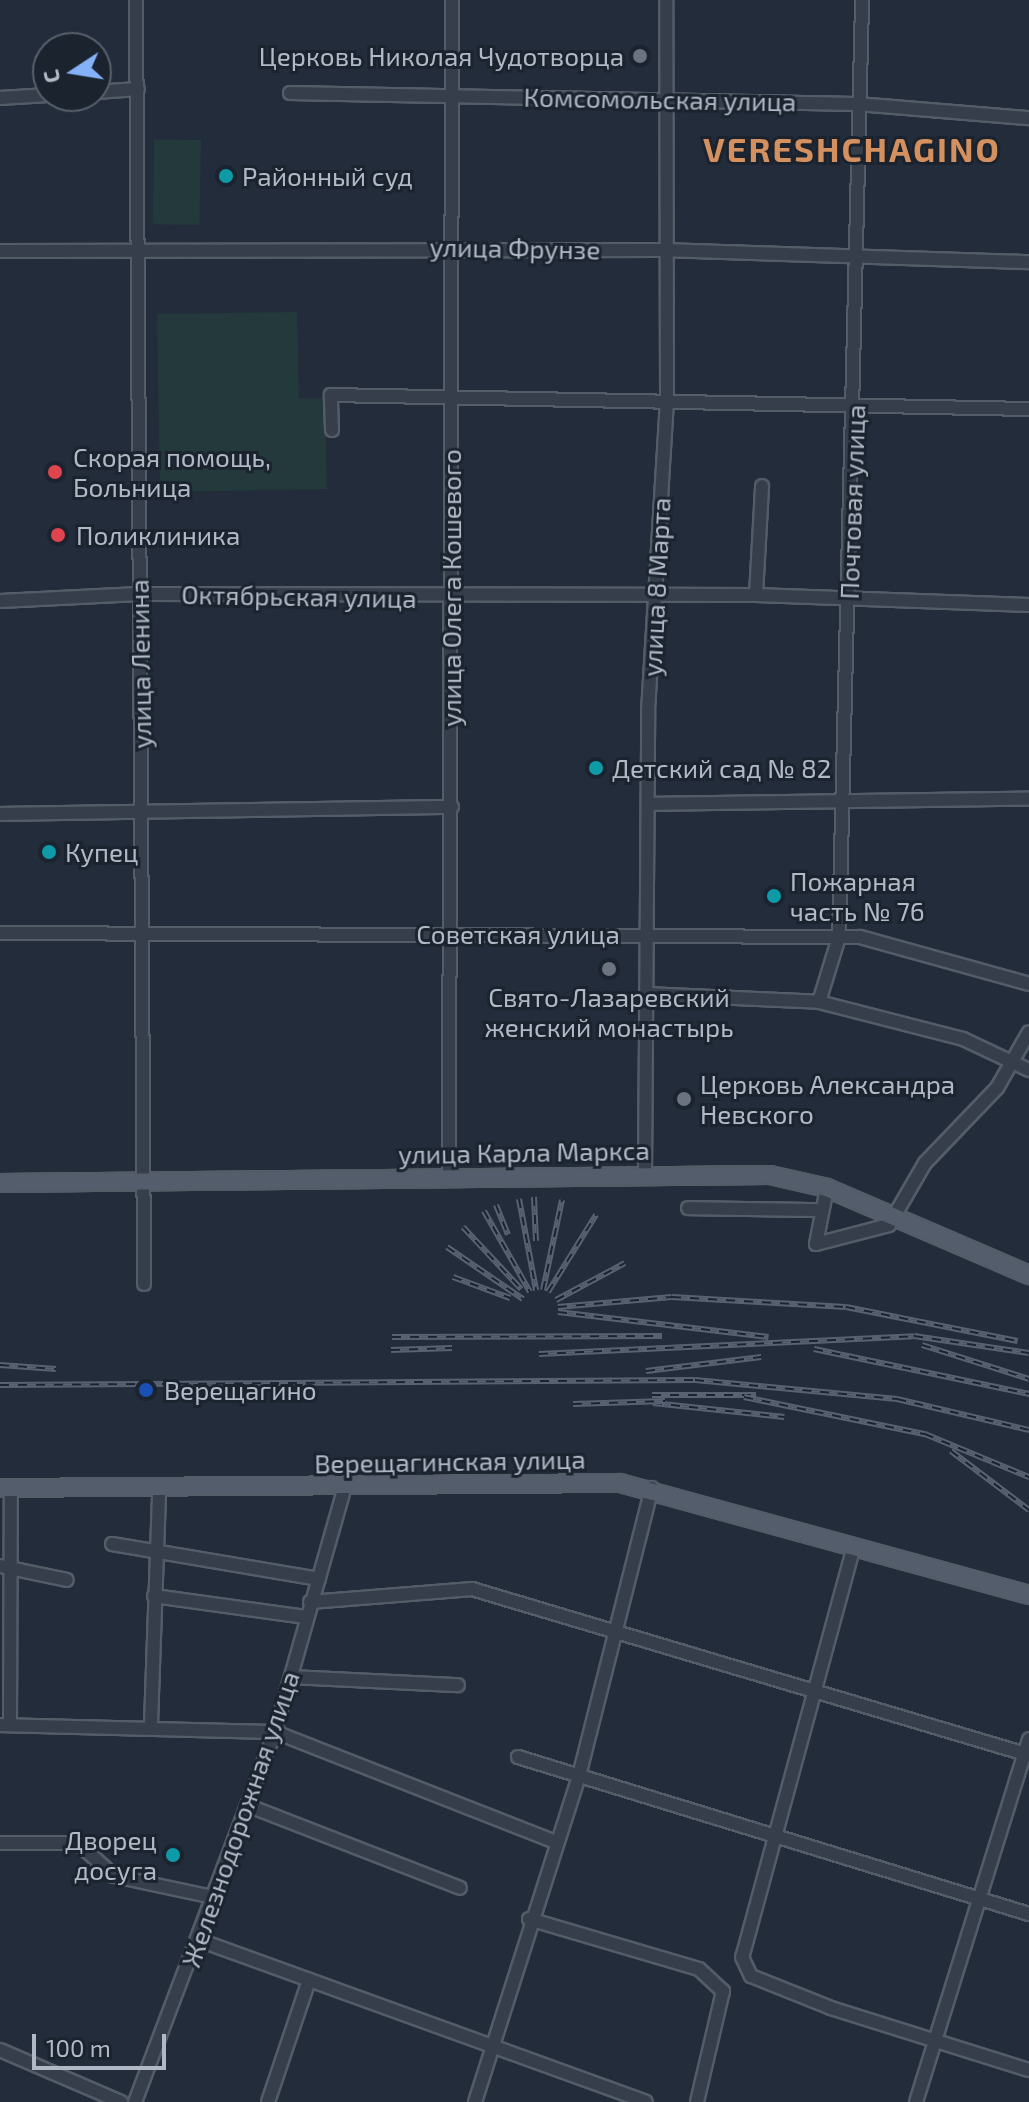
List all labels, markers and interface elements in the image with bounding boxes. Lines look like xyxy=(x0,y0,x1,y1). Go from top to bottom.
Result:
north arrow xyxy=(32,32,112,112)
place label: Церковь Николая Чудотворца xyxy=(259,40,624,72)
marker: Церковь Николая Чудотворца xyxy=(631,47,649,65)
text: С xyxy=(36,68,65,86)
street label: Комсомольская улица xyxy=(523,81,797,117)
district label: VERESHCHAGINO xyxy=(703,129,1001,169)
place label: Районный суд xyxy=(242,160,413,192)
marker: Районный суд xyxy=(217,167,235,185)
street label: улица Фрунзе xyxy=(429,231,601,265)
street label: Почтовая улица xyxy=(833,404,871,600)
place label: Скорая помощь, Больница xyxy=(73,441,271,502)
street label: улица Олега Кошевого xyxy=(435,449,467,727)
marker: Скорая помощь, Больница xyxy=(44,461,66,483)
street label: улица 8 Марта xyxy=(636,497,676,677)
place label: Поликлиника xyxy=(76,519,240,551)
marker: Поликлиника xyxy=(47,524,69,546)
street label: Октябрьская улица xyxy=(181,578,417,614)
street label: улица Ленина xyxy=(123,579,157,749)
place label: Детский сад № 82 xyxy=(612,752,831,784)
marker: Детский сад № 82 xyxy=(587,759,605,777)
place label: Купец xyxy=(65,836,139,868)
marker: Купец xyxy=(40,843,58,861)
place label: Пожарная часть № 76 xyxy=(790,865,925,926)
marker: Пожарная часть № 76 xyxy=(765,887,783,905)
street label: Советская улица xyxy=(416,918,620,950)
marker: Свято-Лазаревский женский монастырь xyxy=(600,960,618,978)
place label: Свято-Лазаревский женский монастырь xyxy=(484,981,734,1042)
place label: Церковь Александра Невского xyxy=(700,1068,955,1130)
marker: Церковь Александра Невского xyxy=(675,1090,693,1108)
street label: улица Карла Маркса xyxy=(398,1134,650,1170)
place label: Верещагино xyxy=(164,1374,317,1406)
marker: Верещагино xyxy=(135,1379,157,1401)
street label: Верещагинская улица xyxy=(314,1443,586,1479)
street label: Железнодорожная улица xyxy=(175,1667,305,1971)
place label: Дворец досуга xyxy=(65,1824,157,1886)
marker: Дворец досуга xyxy=(164,1846,182,1864)
scale bar xyxy=(36,2018,170,2068)
text: 100 m xyxy=(46,2033,111,2062)

